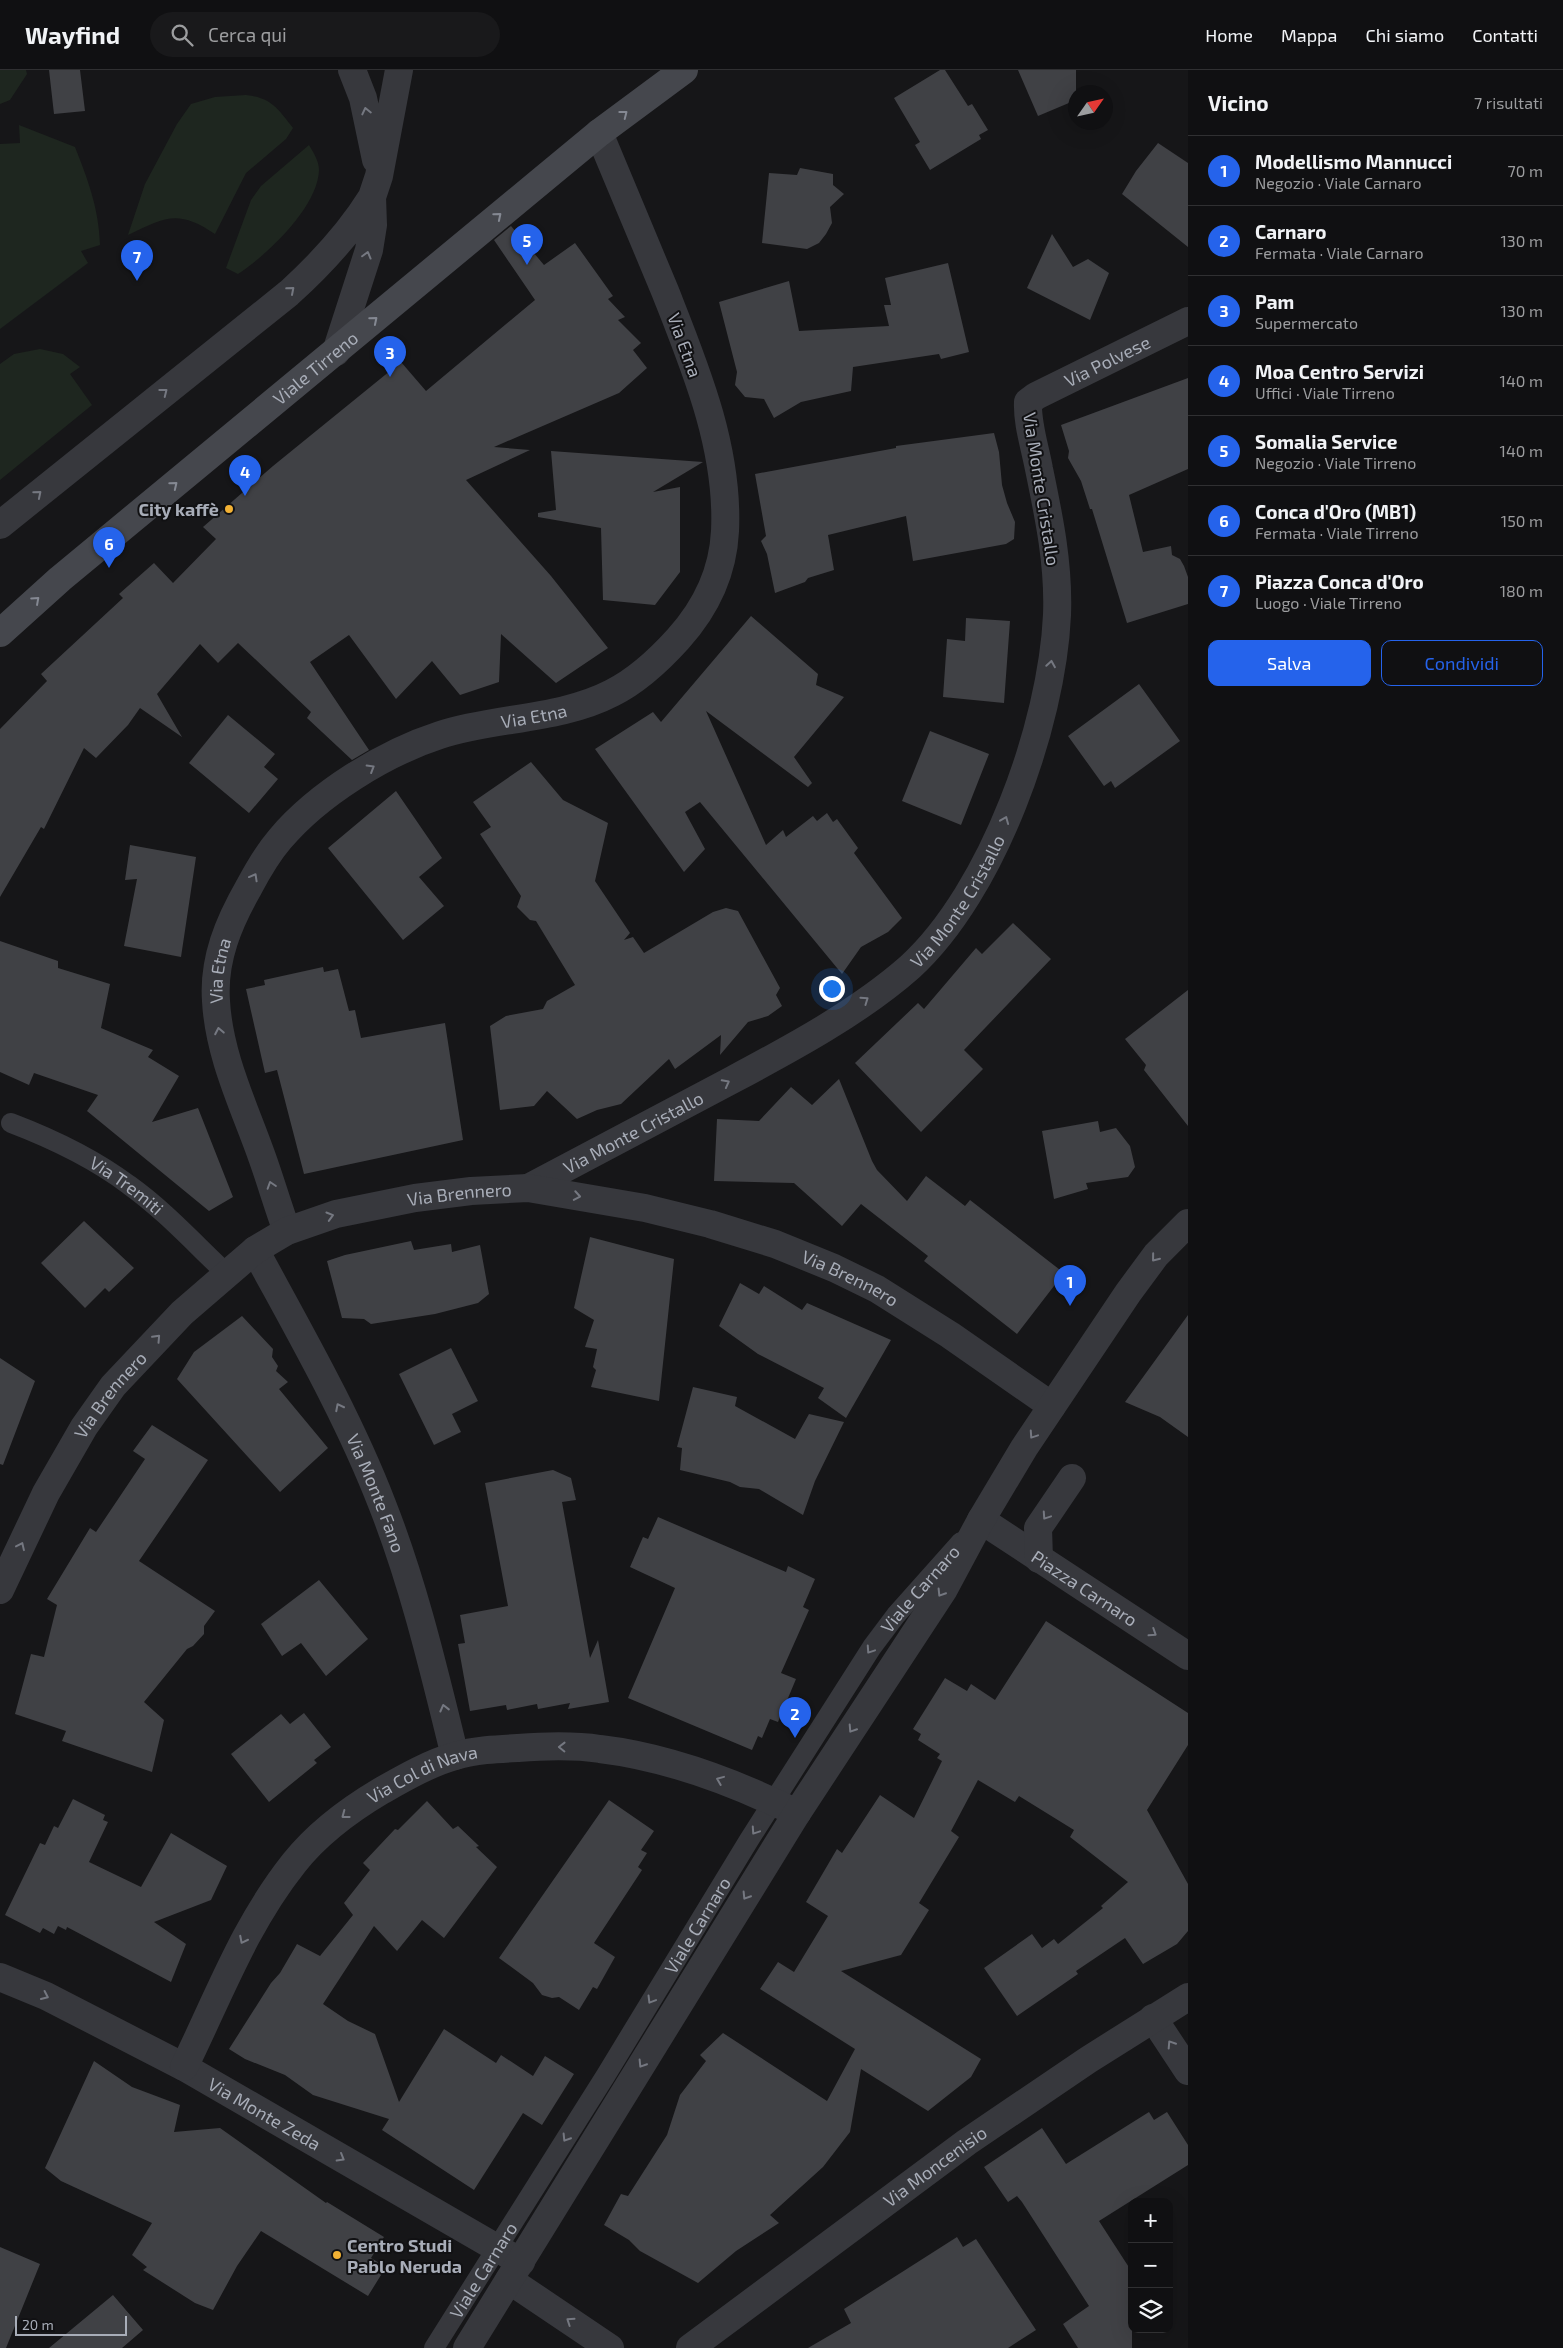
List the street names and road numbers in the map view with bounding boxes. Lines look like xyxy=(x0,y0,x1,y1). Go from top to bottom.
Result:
street label: Via Etna xyxy=(663,310,707,380)
street label: Viale Tirreno xyxy=(268,326,362,409)
street label: Via Polvese xyxy=(1061,330,1154,391)
street label: Via Monte Cristallo xyxy=(1019,411,1065,567)
street label: Via Etna xyxy=(499,699,569,732)
street label: Via Monte Cristallo xyxy=(905,831,1009,972)
street label: Via Etna xyxy=(205,935,235,1004)
street label: Via Monte Cristallo xyxy=(559,1086,707,1178)
street label: Via Tremiti xyxy=(86,1151,168,1219)
street label: Via Brennero xyxy=(405,1178,512,1210)
street label: Via Brennero xyxy=(799,1245,903,1311)
street label: Via Brennero xyxy=(69,1347,151,1442)
street label: Via Monte Fano xyxy=(342,1430,410,1555)
street label: Viale Carnaro xyxy=(876,1540,964,1637)
street label: Piazza Carnaro xyxy=(1028,1545,1142,1631)
street label: Via Col di Nava xyxy=(363,1740,479,1808)
street label: Viale Carnaro xyxy=(659,1873,735,1978)
street label: Via Monte Zeda xyxy=(204,2072,325,2155)
street label: Via Moncenisio xyxy=(879,2121,991,2212)
street label: Viale Carnaro xyxy=(445,2218,521,2322)

